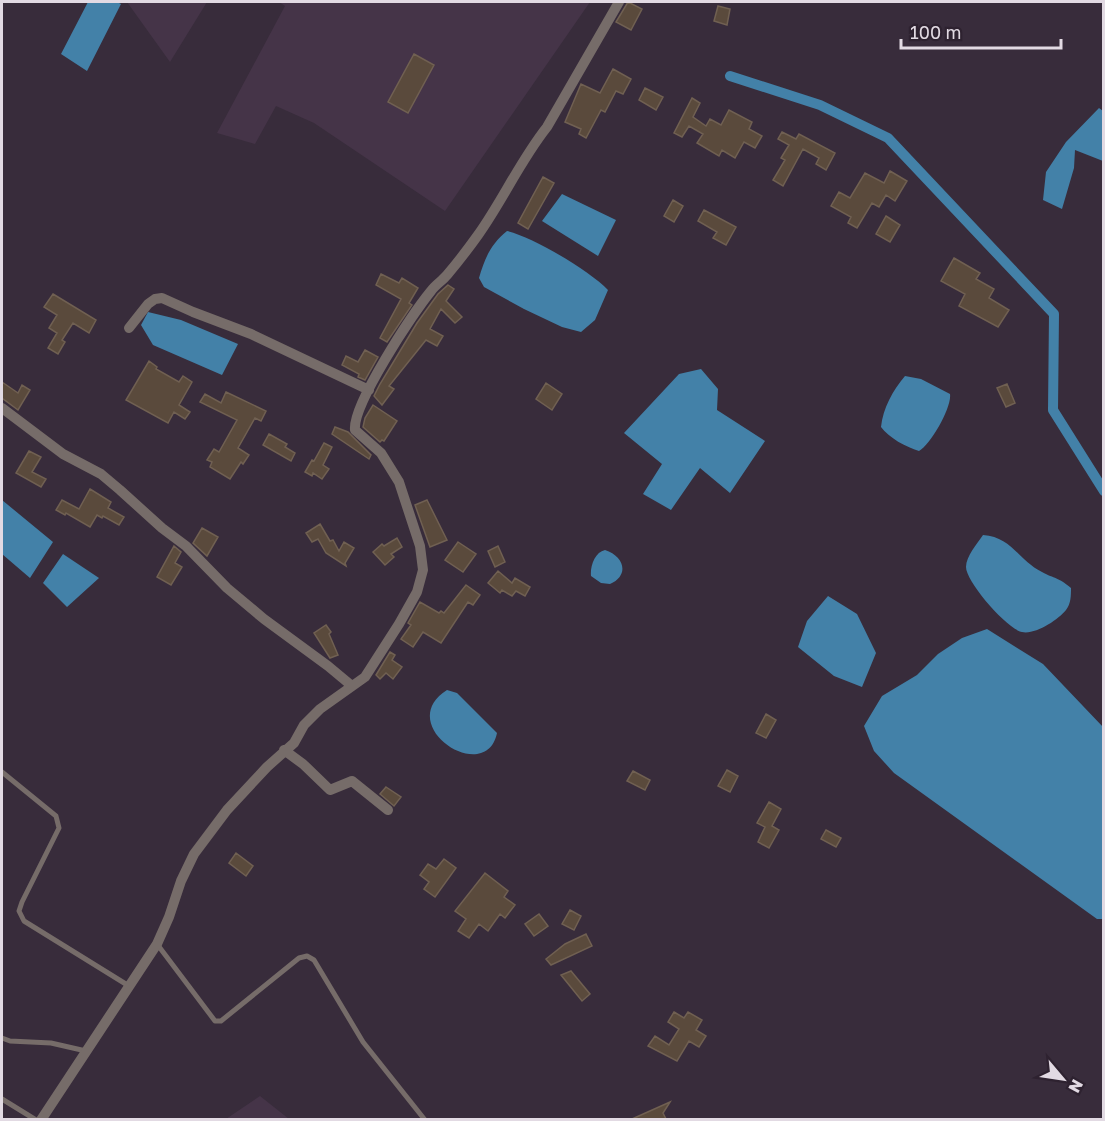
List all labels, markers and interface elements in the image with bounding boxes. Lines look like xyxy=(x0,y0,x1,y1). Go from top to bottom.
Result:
scale bar xyxy=(901,12,1062,50)
text: 100 m xyxy=(910,21,961,43)
north arrow xyxy=(1033,1049,1093,1109)
text: N xyxy=(1064,1076,1088,1096)

